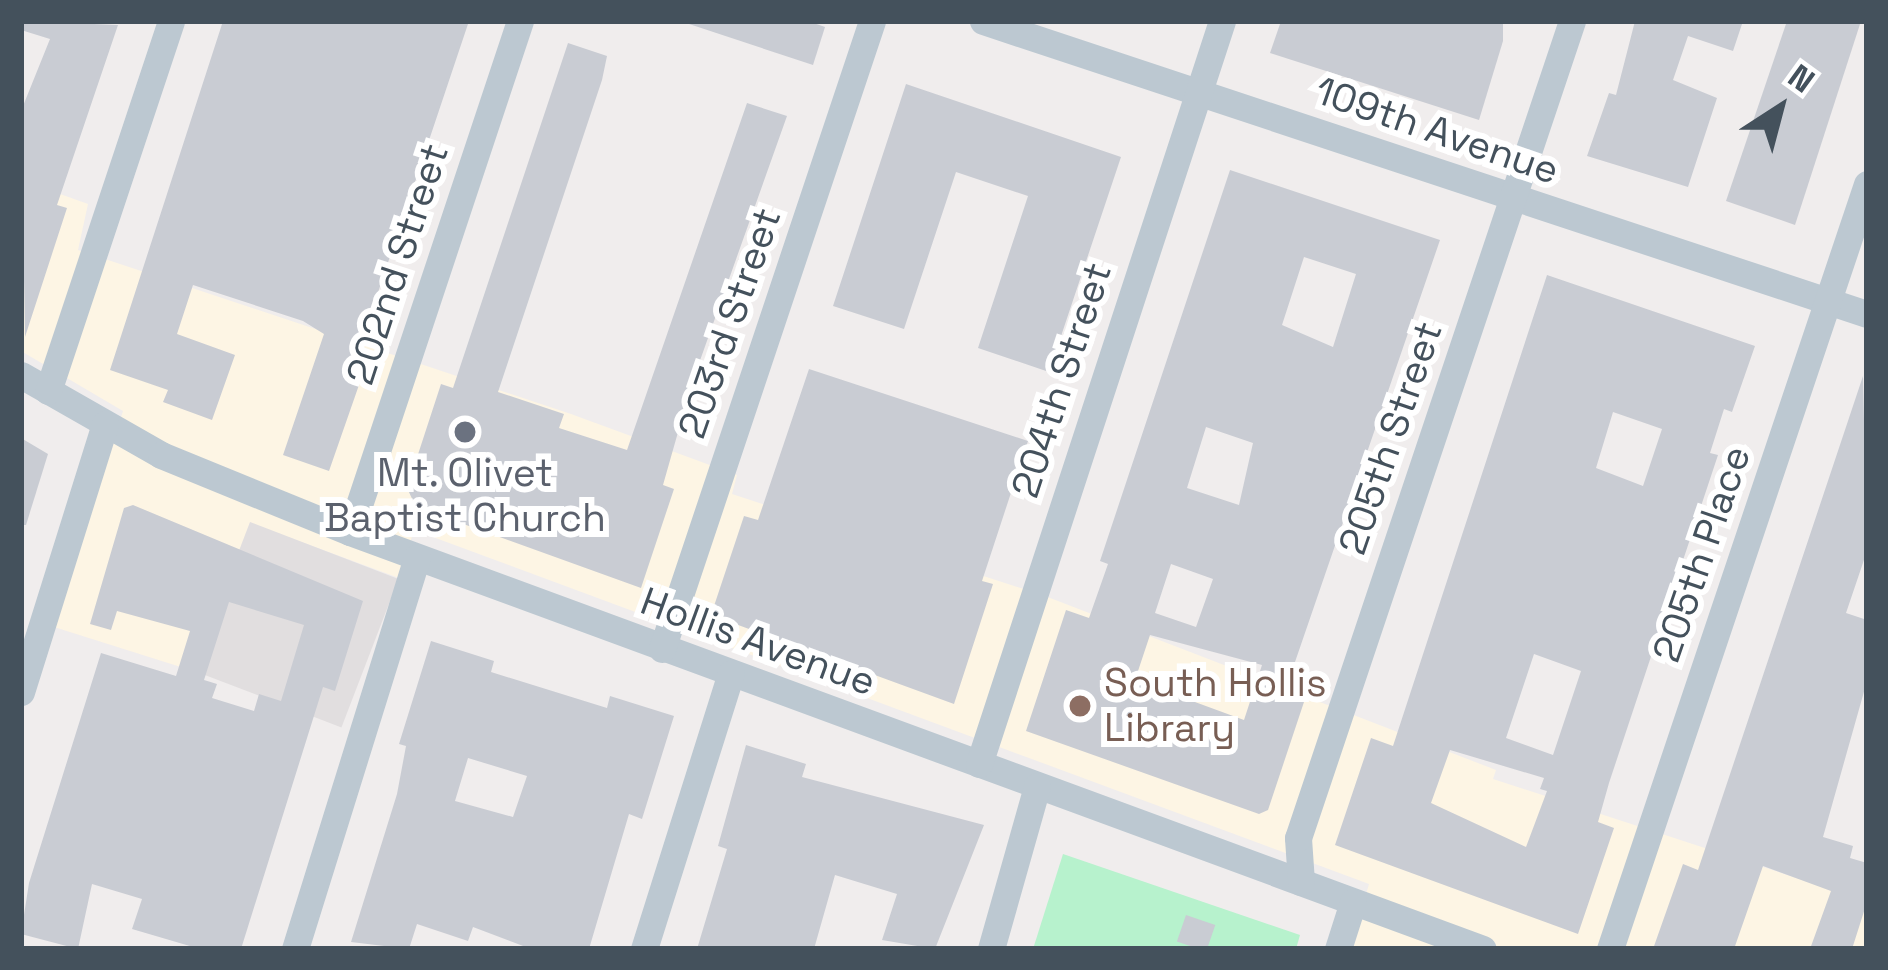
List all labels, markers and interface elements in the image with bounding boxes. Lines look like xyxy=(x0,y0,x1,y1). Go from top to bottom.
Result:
north arrow xyxy=(1720,48,1840,168)
text: N xyxy=(1780,55,1822,102)
street label: 109th Avenue xyxy=(1309,67,1565,195)
street label: 202nd Street xyxy=(337,138,459,390)
street label: 203rd Street xyxy=(669,202,791,444)
street label: 204th Street xyxy=(1002,257,1122,503)
street label: 205th Street xyxy=(1329,316,1453,560)
marker: Mt. Olivet Baptist Church xyxy=(452,419,478,445)
street label: 205th Place xyxy=(1643,440,1761,668)
place label: Mt. Olivet Baptist Church xyxy=(324,451,606,542)
street label: Hollis Avenue xyxy=(634,578,882,706)
place label: South Hollis Library xyxy=(1104,661,1327,752)
marker: South Hollis Library xyxy=(1067,693,1093,719)

